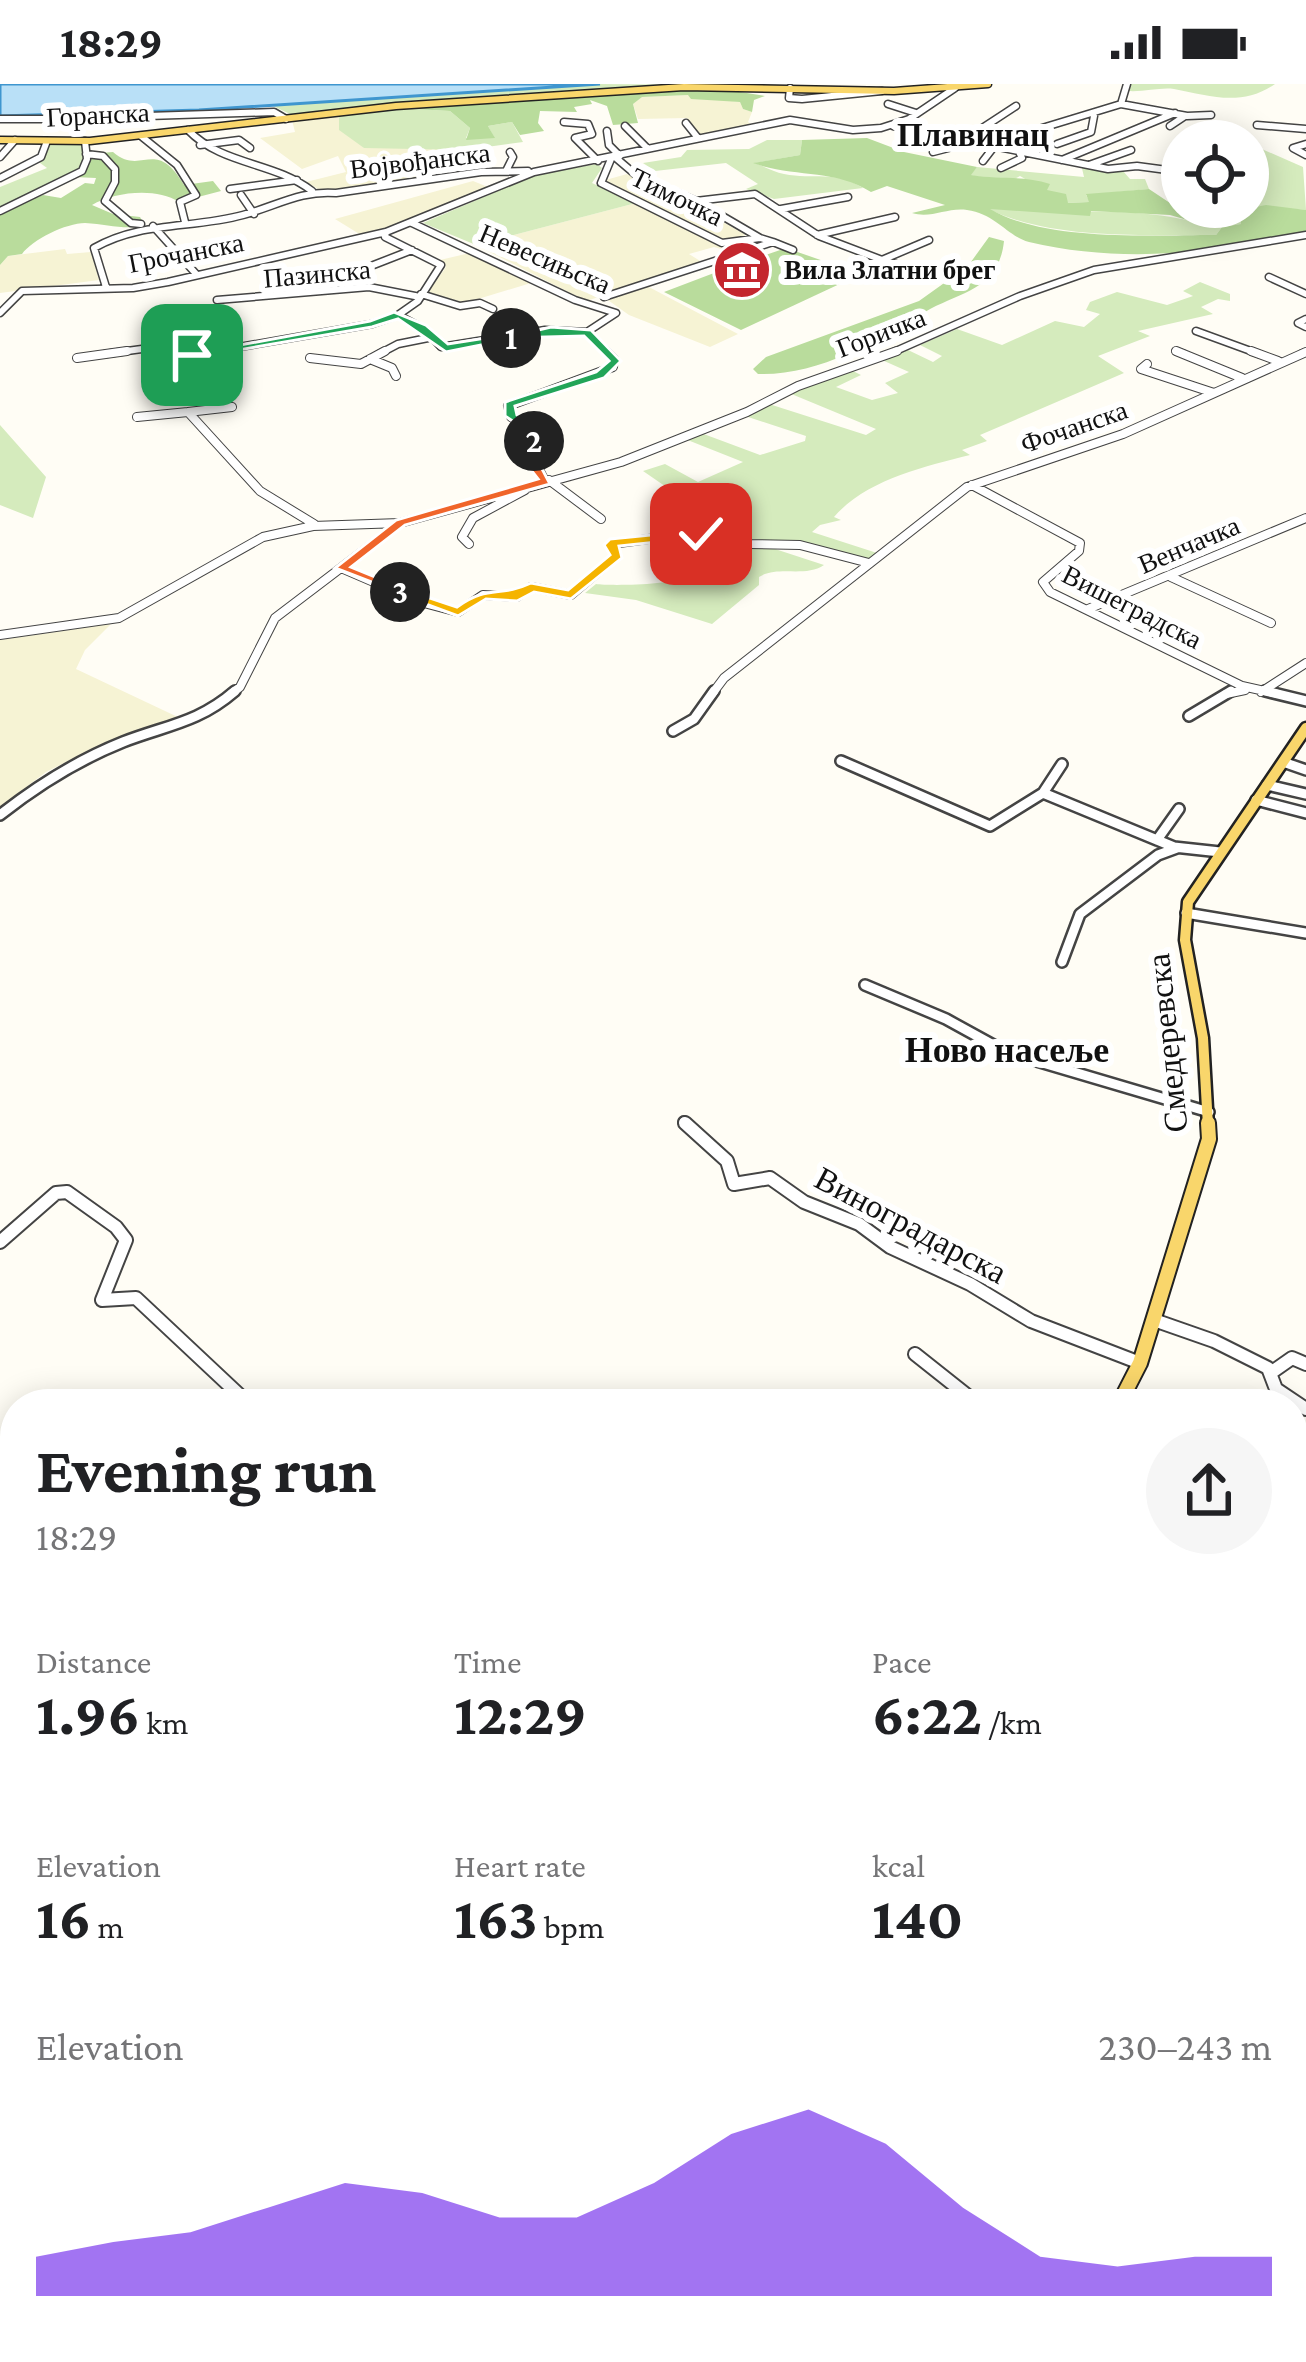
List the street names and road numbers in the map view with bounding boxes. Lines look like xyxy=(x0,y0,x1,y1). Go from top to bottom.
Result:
street label: Горанска xyxy=(46,97,150,133)
street label: Војвођанска xyxy=(348,138,492,184)
street label: Тимочка xyxy=(626,162,728,232)
street label: Невесињска xyxy=(475,218,615,300)
street label: Грочанска xyxy=(126,227,246,279)
street label: Пазинска xyxy=(262,254,372,294)
street label: Горичка xyxy=(832,302,930,364)
street label: Фочанска xyxy=(1017,395,1131,459)
street label: Венчачка xyxy=(1134,510,1244,580)
street label: Вишеградска xyxy=(1057,559,1207,655)
street label: Смедеревска xyxy=(1139,951,1195,1134)
street label: Виноградарска xyxy=(809,1159,1013,1291)

